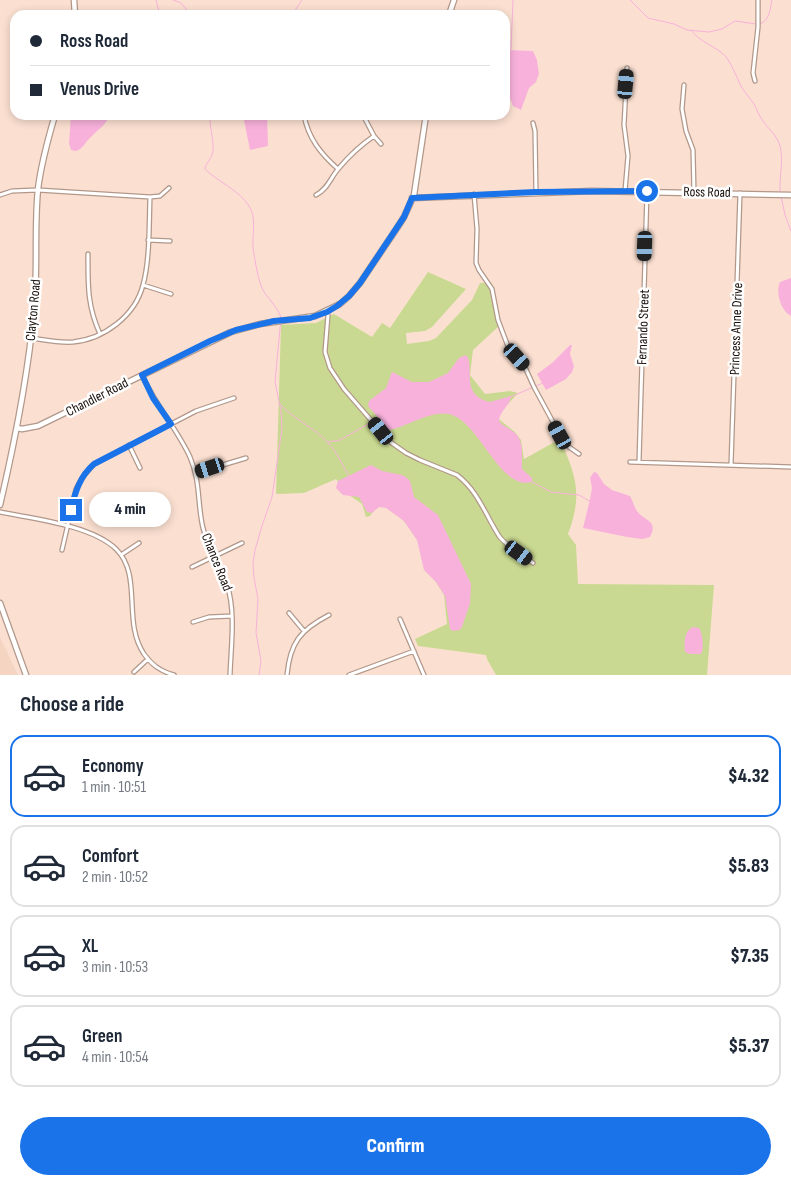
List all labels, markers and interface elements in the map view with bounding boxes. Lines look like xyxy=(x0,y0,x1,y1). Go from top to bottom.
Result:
text: Ross Road xyxy=(60,30,128,53)
car xyxy=(617,68,634,100)
text: Venus Drive xyxy=(60,78,139,101)
route start xyxy=(636,180,658,202)
street label: Ross Road xyxy=(683,183,731,201)
car xyxy=(636,231,653,261)
street label: Clayton Road xyxy=(22,278,44,341)
street label: Princess Anne Drive xyxy=(726,283,746,375)
street label: Fernando Street xyxy=(633,289,653,365)
car xyxy=(501,341,532,373)
street label: Chandler Road xyxy=(63,374,131,420)
car xyxy=(365,415,396,447)
car xyxy=(546,418,573,452)
car xyxy=(193,456,226,480)
callout: 4 min xyxy=(88,492,171,528)
route end xyxy=(60,499,82,521)
text: 4 min xyxy=(114,500,146,519)
street label: Chance Road xyxy=(198,531,236,594)
car xyxy=(502,538,535,568)
text: Choose a ride xyxy=(20,691,124,718)
icon: car xyxy=(22,754,67,799)
text: Economy xyxy=(82,755,144,778)
text: $4.32 xyxy=(728,765,769,788)
text: 1 min · 10:51 xyxy=(82,778,146,797)
icon: car xyxy=(22,844,67,889)
text: Comfort xyxy=(82,845,139,868)
text: $5.83 xyxy=(728,855,769,878)
text: 2 min · 10:52 xyxy=(82,868,148,887)
icon: car xyxy=(22,934,67,979)
text: XL xyxy=(82,935,98,958)
text: $7.35 xyxy=(730,945,769,968)
text: 3 min · 10:53 xyxy=(82,958,148,977)
icon: car xyxy=(22,1024,67,1069)
text: Green xyxy=(82,1025,122,1048)
text: $5.37 xyxy=(729,1035,769,1058)
text: 4 min · 10:54 xyxy=(82,1048,148,1067)
button: Confirm xyxy=(20,1117,771,1175)

